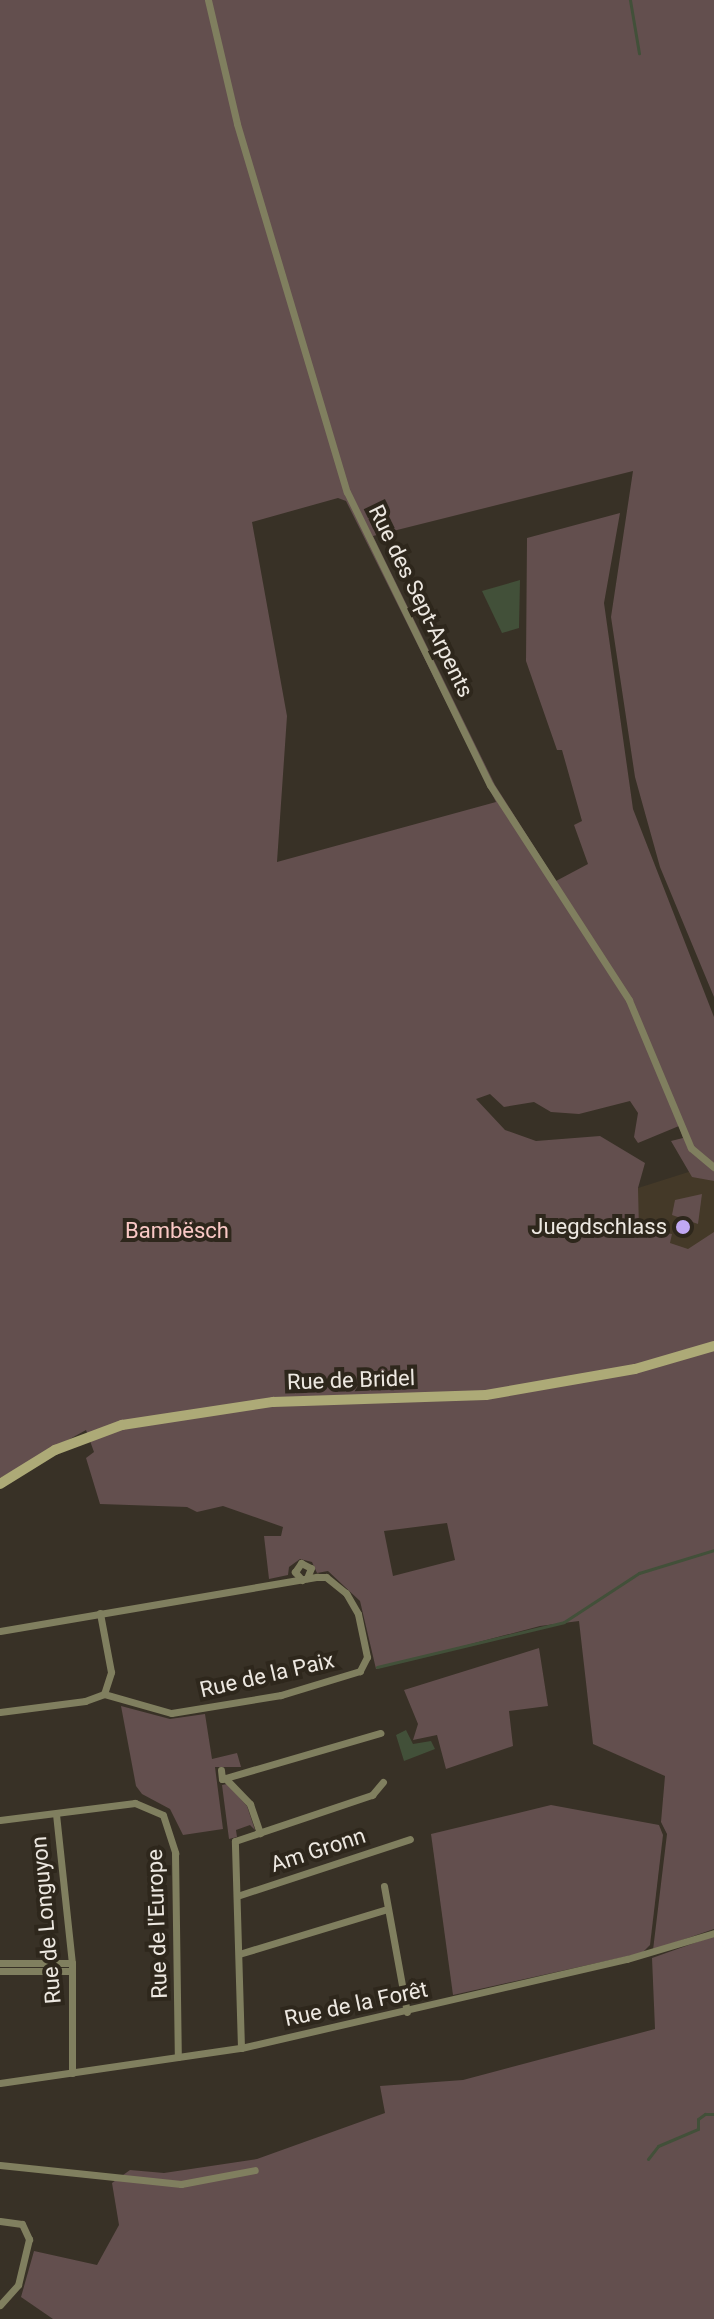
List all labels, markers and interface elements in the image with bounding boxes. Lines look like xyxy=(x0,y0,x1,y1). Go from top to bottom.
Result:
street label: Rue des Sept-Arpents xyxy=(363,501,479,701)
place label: Juegdschlass xyxy=(531,1214,667,1240)
park label: Bambësch xyxy=(125,1218,229,1244)
marker: Juegdschlass xyxy=(674,1218,692,1236)
street label: Rue de Bridel xyxy=(286,1365,416,1395)
street label: Rue de la Paix xyxy=(197,1647,337,1703)
street label: Am Gronn xyxy=(267,1822,369,1878)
street label: Rue de Longuyon xyxy=(26,1835,66,2005)
street label: Rue de l'Europe xyxy=(141,1849,173,1999)
street label: Rue de la Forêt xyxy=(282,1976,430,2032)

